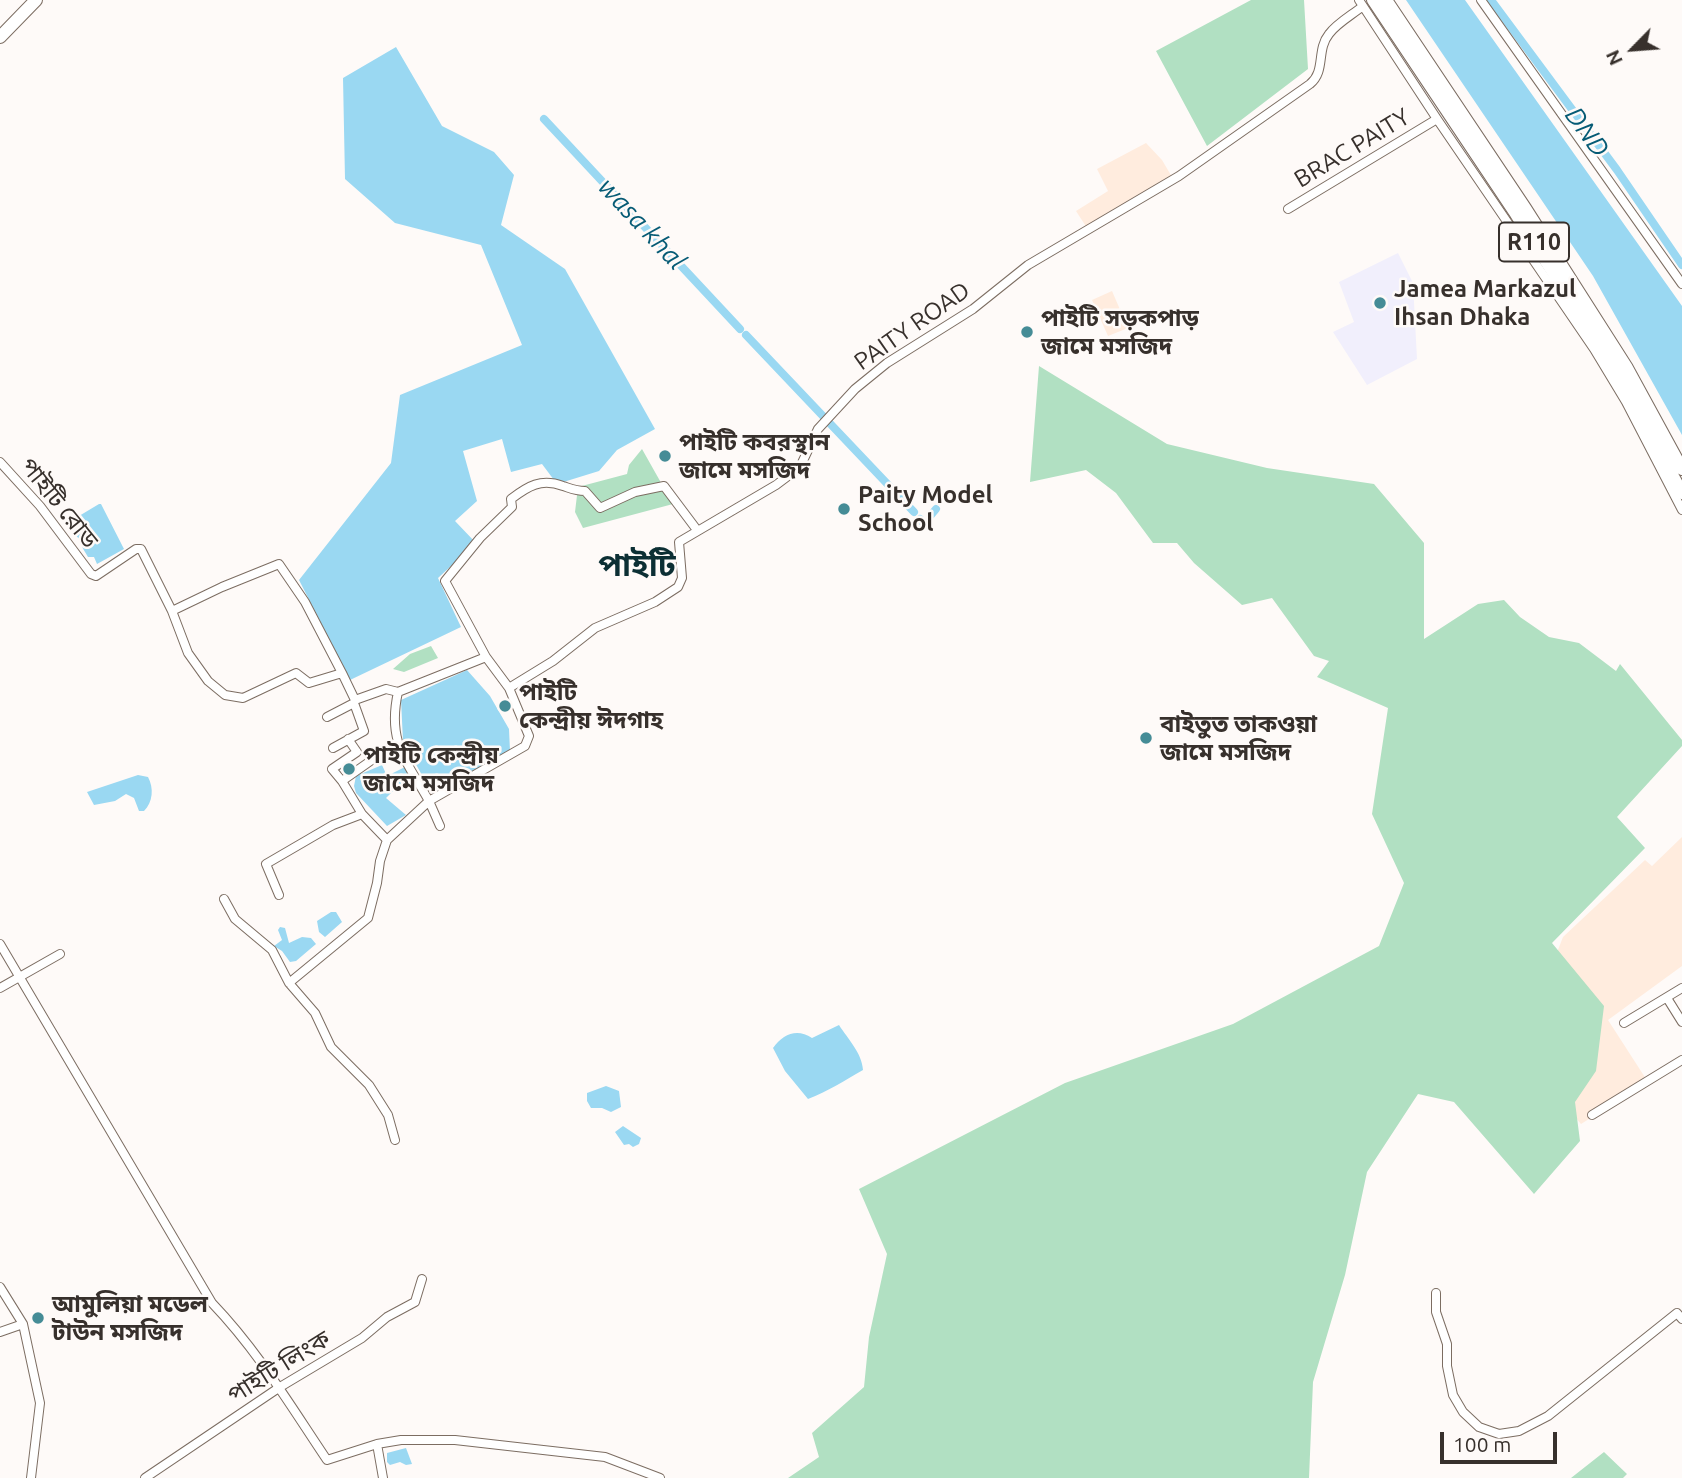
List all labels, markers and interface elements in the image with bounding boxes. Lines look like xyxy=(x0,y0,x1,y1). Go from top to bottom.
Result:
north arrow xyxy=(1598,14,1668,84)
text: N xyxy=(1601,47,1627,69)
water label: DND xyxy=(1558,101,1616,163)
street label: BRAC PAITY xyxy=(1289,102,1415,194)
water label: wasa khal xyxy=(592,171,692,277)
road number: R110 xyxy=(1499,222,1569,262)
place label: Jamea Markazul Ihsan Dhaka xyxy=(1394,275,1576,331)
street label: PAITY ROAD xyxy=(849,276,975,376)
marker: Jamea Markazul Ihsan Dhaka xyxy=(1372,295,1388,311)
place label: পাইটি সড়কপাড় জামে মসজিদ xyxy=(1041,304,1199,360)
marker: পাইটি সড়কপাড় জামে মসজিদ xyxy=(1019,324,1035,340)
place label: পাইটি কবরস্থান জামে মসজিদ xyxy=(679,428,830,484)
marker: পাইটি কবরস্থান জামে মসজিদ xyxy=(657,448,673,464)
street label: পাইটি রোড xyxy=(14,452,104,554)
place label: Paity Model School xyxy=(858,481,993,537)
marker: Paity Model School xyxy=(836,501,852,517)
district label: পাইটি xyxy=(598,546,676,584)
place label: পাইটি কেন্দ্রীয় ঈদগাহ xyxy=(519,678,663,734)
marker: পাইটি কেন্দ্রীয় ঈদগাহ xyxy=(497,698,513,714)
place label: বাইতুত তাকওয়া জামে মসজিদ xyxy=(1160,710,1317,766)
marker: বাইতুত তাকওয়া জামে মসজিদ xyxy=(1138,730,1154,746)
place label: পাইটি কেন্দ্রীয় জামে মসজিদ xyxy=(363,741,499,797)
marker: পাইটি কেন্দ্রীয় জামে মসজিদ xyxy=(341,761,357,777)
place label: আমুলিয়া মডেল টাউন মসজিদ xyxy=(52,1290,208,1346)
marker: আমুলিয়া মডেল টাউন মসজিদ xyxy=(30,1310,46,1326)
street label: পাইটি লিংক xyxy=(223,1324,335,1410)
scale bar xyxy=(1444,1418,1561,1462)
text: 100 m xyxy=(1453,1432,1511,1456)

